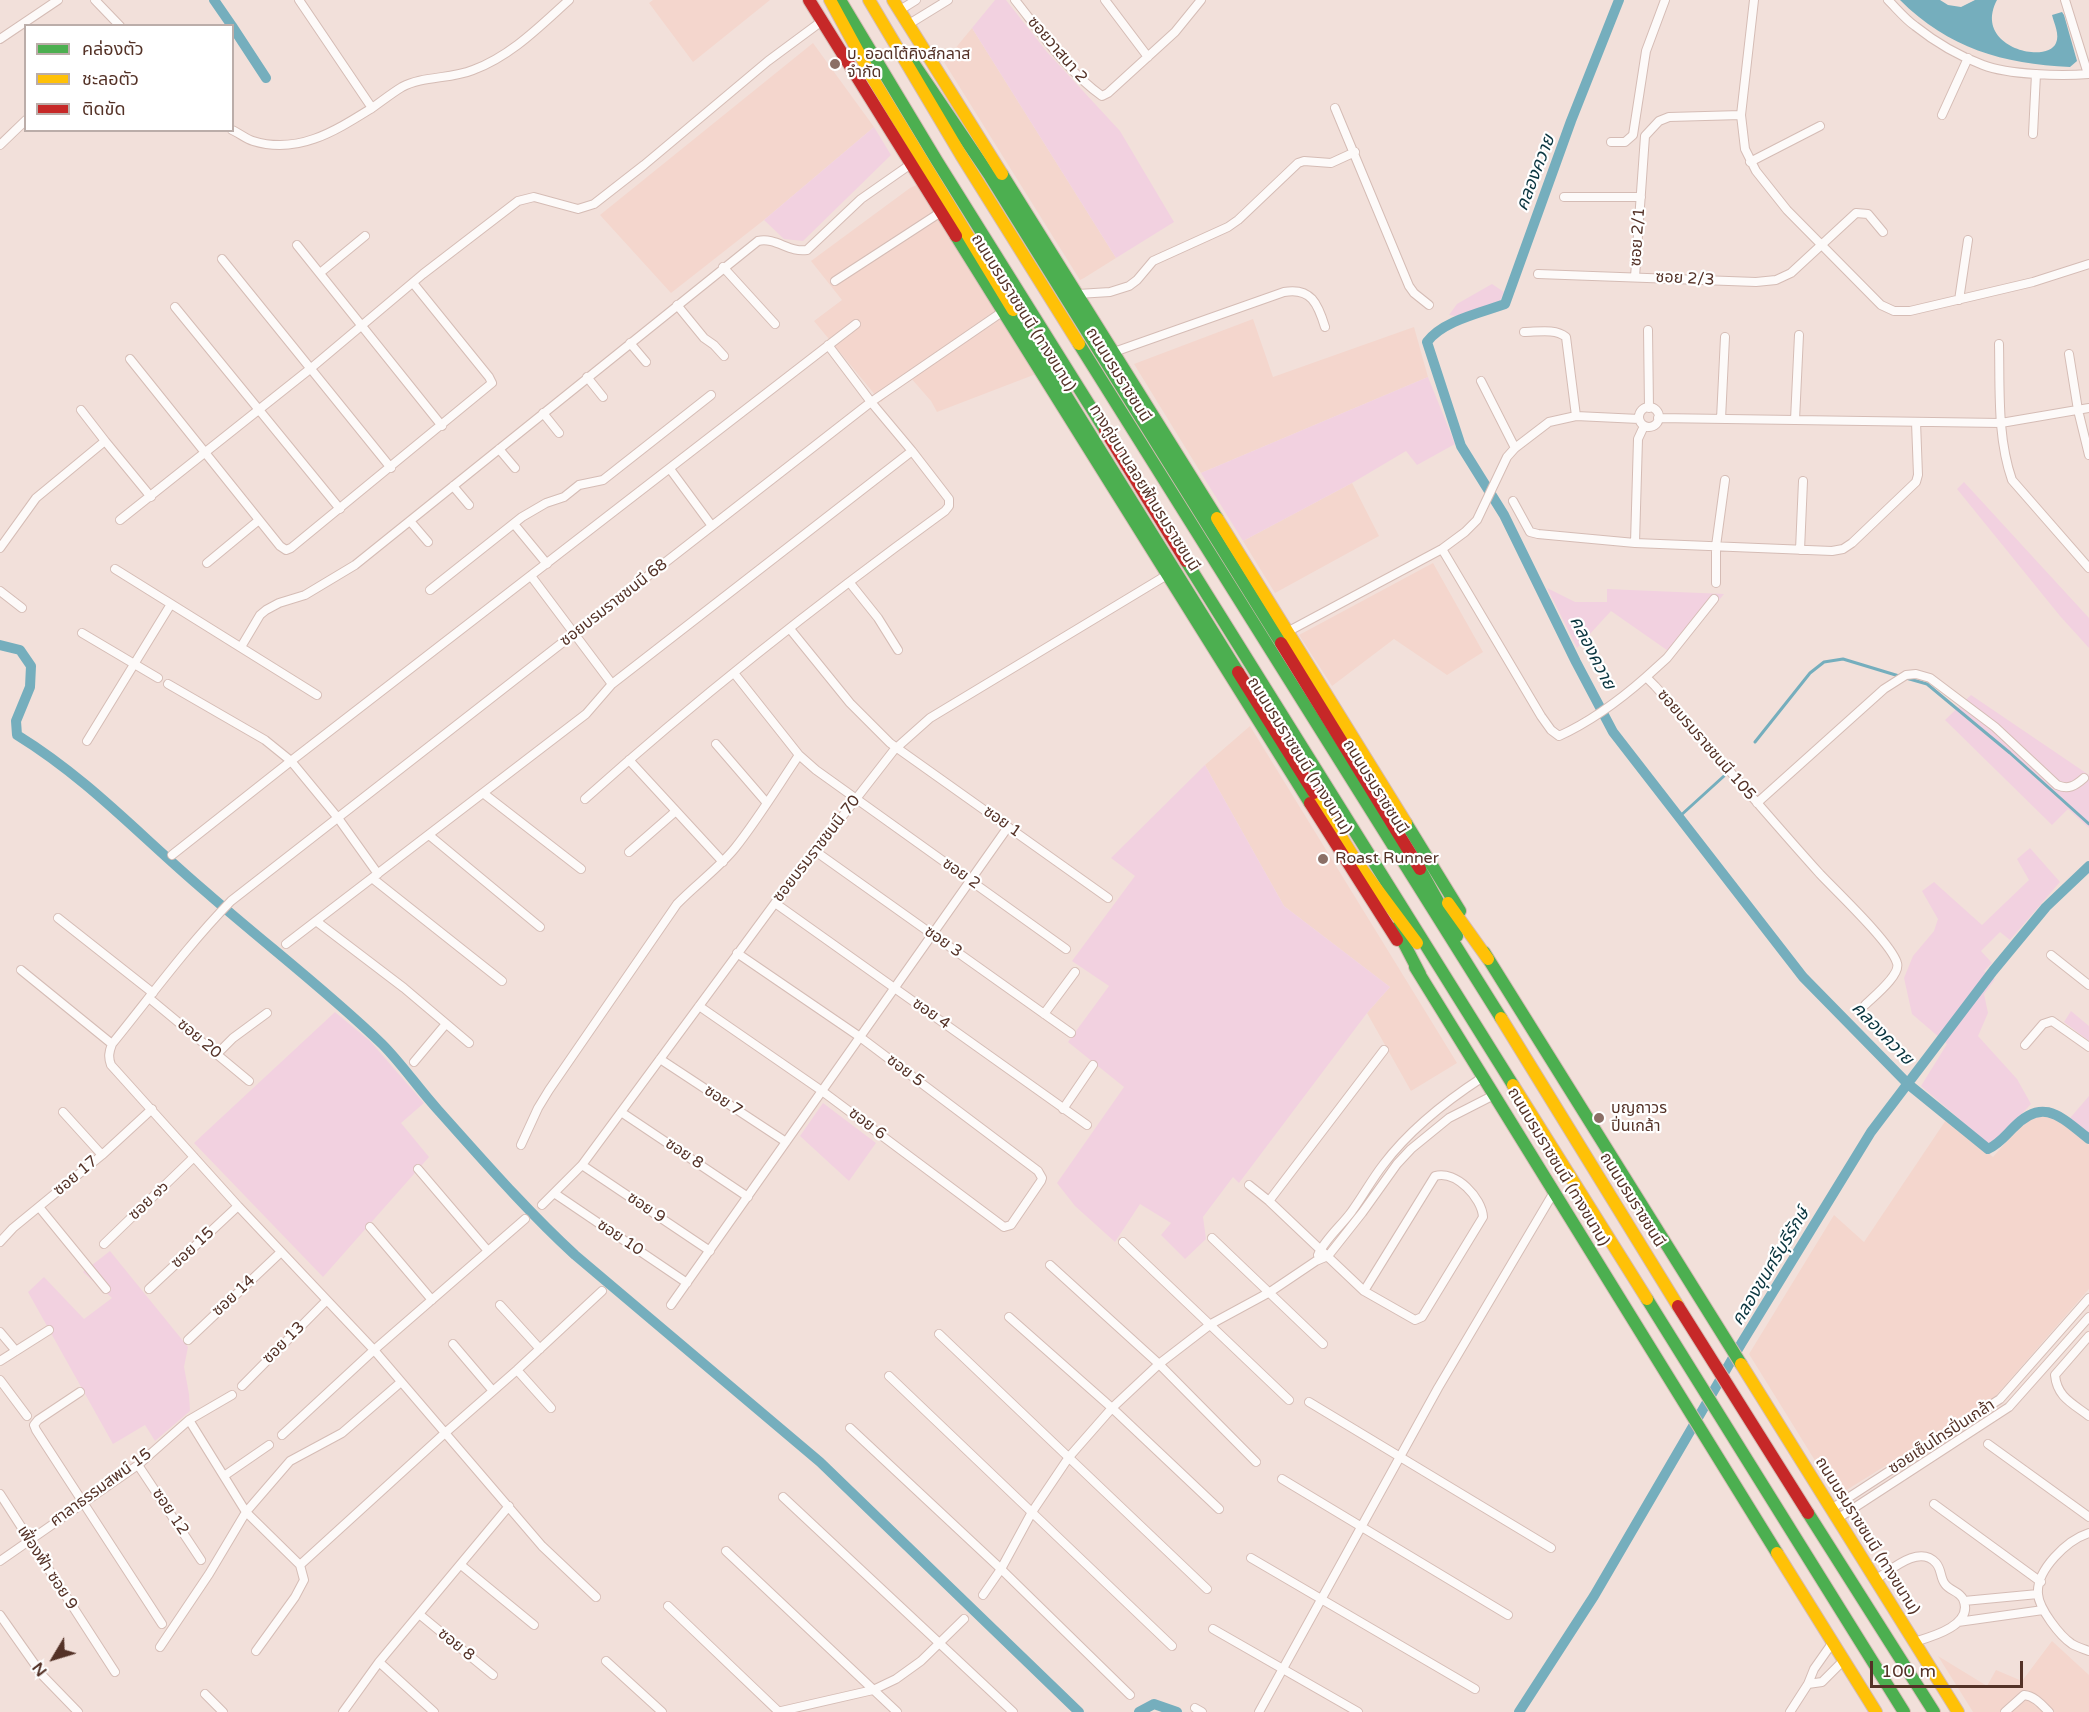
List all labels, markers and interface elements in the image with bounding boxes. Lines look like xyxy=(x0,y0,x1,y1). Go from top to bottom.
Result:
street label: ซอยวาสนา 2 xyxy=(1023,13,1091,87)
legend xyxy=(24,24,234,132)
text: คล่องตัว xyxy=(82,38,144,60)
place label: บ. ออตโต้คิงส์กลาส จำกัด xyxy=(847,45,970,83)
marker: บ. ออตโต้คิงส์กลาส จำกัด xyxy=(828,57,842,71)
text: ชะลอตัว xyxy=(82,68,139,90)
text: ติดขัด xyxy=(82,98,125,120)
water label: คลองควาย xyxy=(1512,132,1560,214)
street label: ซอย 2/1 xyxy=(1626,207,1650,267)
street label: ถนนบรมราชชนนี (ทางขนาน) xyxy=(967,231,1079,395)
street label: ซอย 2/3 xyxy=(1655,268,1715,290)
street label: ถนนบรมราชชนนี xyxy=(1081,324,1155,426)
street label: ทางคู่ขนานลอยฟ้าบรมราชชนนี xyxy=(1085,401,1203,575)
street label: ซอยบรมราชชนนี 68 xyxy=(557,555,671,651)
water label: คลองควาย xyxy=(1564,613,1620,693)
street label: ถนนบรมราชชนนี (ทางขนาน) xyxy=(1243,674,1355,838)
street label: ซอยบรมราชชนนี 105 xyxy=(1653,686,1759,804)
street label: ถนนบรมราชชนนี xyxy=(1338,736,1412,838)
street label: ซอยบรมราชชนนี 70 xyxy=(769,792,865,906)
street label: ซอย 1 xyxy=(979,802,1025,842)
place label: Roast Runner xyxy=(1335,849,1439,869)
marker: Roast Runner xyxy=(1316,852,1330,866)
street label: ซอย 2 xyxy=(938,854,984,894)
street label: ซอย 3 xyxy=(920,922,966,962)
street label: ซอย 4 xyxy=(908,994,954,1034)
water label: คลองควาย xyxy=(1847,998,1917,1070)
street label: ซอย 20 xyxy=(173,1015,225,1063)
street label: ซอย 5 xyxy=(883,1051,927,1091)
street label: ซอย 7 xyxy=(700,1081,746,1121)
street label: ถนนบรมราชชนนี (ทางขนาน) xyxy=(1503,1084,1613,1250)
place label: บุญถาวร ปิ่นเกล้า xyxy=(1611,1099,1667,1137)
street label: ซอย 6 xyxy=(845,1104,889,1144)
marker: บุญถาวร ปิ่นเกล้า xyxy=(1592,1111,1606,1125)
street label: ซอย 8 xyxy=(661,1134,707,1174)
street label: ถนนบรมราชชนนี xyxy=(1595,1149,1669,1251)
street label: ซอย 17 xyxy=(50,1152,102,1200)
street label: ซอย ๑๖ xyxy=(125,1177,173,1225)
street label: ซอย 9 xyxy=(623,1188,669,1228)
water label: คลองขุนศรีบุรีรักษ์ xyxy=(1727,1204,1815,1330)
street label: ซอย 10 xyxy=(593,1216,647,1260)
street label: ซอย 15 xyxy=(167,1223,219,1273)
street label: ซอย 14 xyxy=(208,1271,260,1321)
street label: ซอย 13 xyxy=(259,1318,309,1368)
street label: ซอยเซ็นโทรปิ่นเกล้า xyxy=(1885,1396,1999,1478)
street label: ศาลาธรรมสพน์ 15 xyxy=(47,1445,155,1531)
street label: ถนนบรมราชชนนี (ทางขนาน) xyxy=(1811,1454,1923,1618)
street label: ซอย 12 xyxy=(148,1485,192,1539)
street label: เฟื่องฟ้า ซอย 9 xyxy=(13,1522,81,1614)
street label: ซอย 8 xyxy=(434,1624,478,1666)
north arrow xyxy=(24,1628,84,1688)
scale bar xyxy=(1873,1649,2026,1687)
text: N xyxy=(28,1658,52,1680)
text: 100 m xyxy=(1881,1660,1936,1682)

